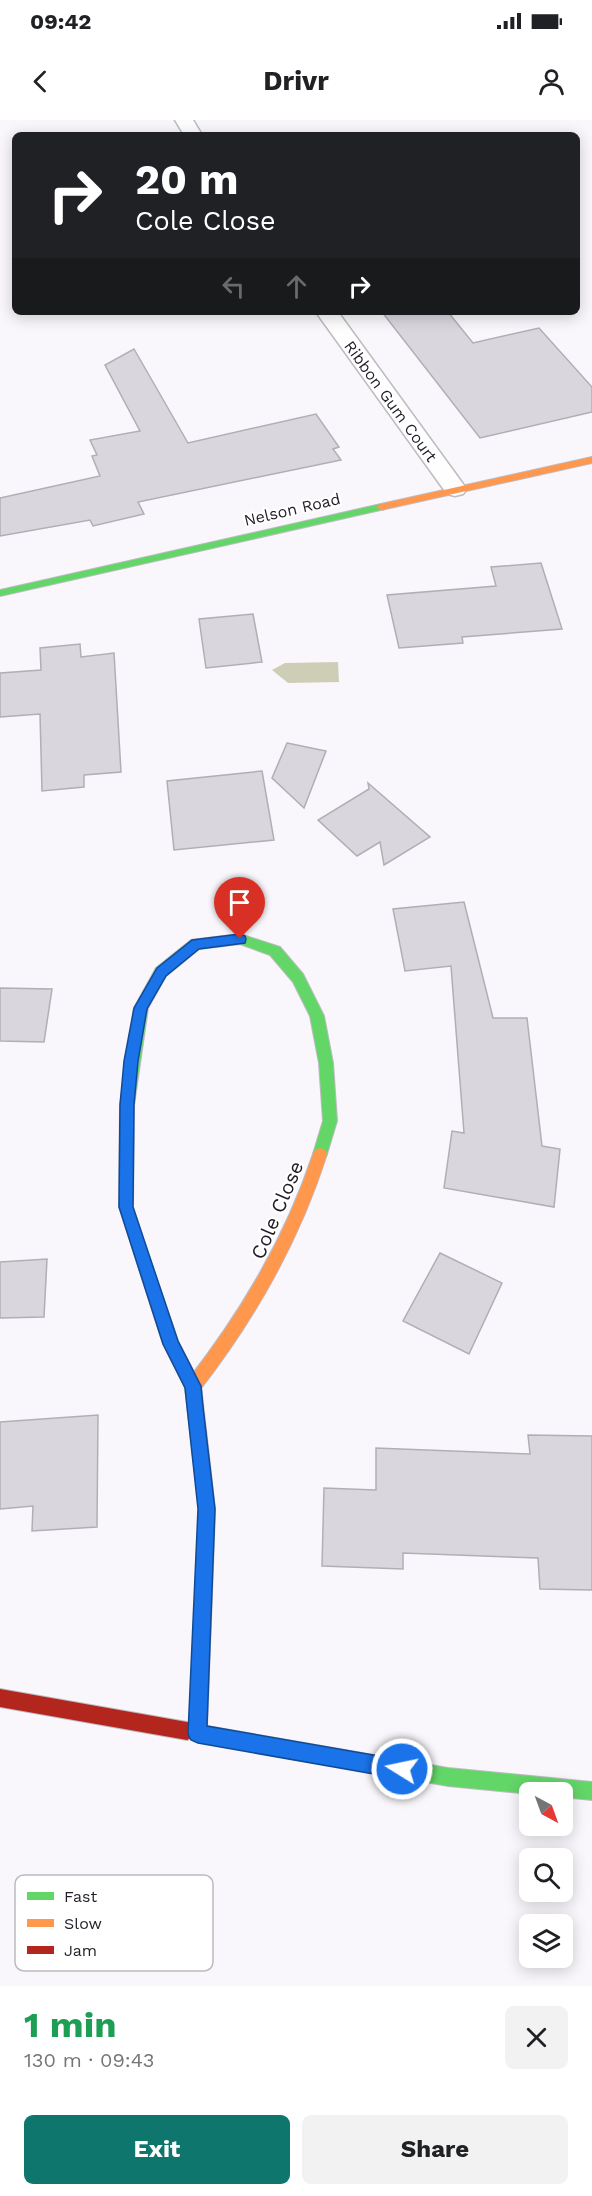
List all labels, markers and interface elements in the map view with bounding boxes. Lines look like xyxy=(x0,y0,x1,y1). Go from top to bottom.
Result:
text: 09:42 xyxy=(30,9,91,34)
icon: back xyxy=(24,65,57,98)
text: Drivr xyxy=(263,65,329,97)
icon: person xyxy=(535,65,568,98)
text: 20 m xyxy=(135,155,239,204)
icon: right xyxy=(36,156,114,234)
text: Cole Close xyxy=(135,205,276,237)
icon: left xyxy=(217,270,250,303)
icon: ahead xyxy=(280,270,313,303)
icon: right xyxy=(343,270,376,303)
street label: Ribbon Gum Court xyxy=(340,337,441,466)
street label: Nelson Road xyxy=(242,489,342,530)
pin xyxy=(214,877,265,939)
icon: arrive xyxy=(223,886,256,919)
street label: Cole Close xyxy=(246,1157,308,1263)
position arrow xyxy=(370,1737,434,1801)
north arrow xyxy=(519,1782,573,1836)
map controls xyxy=(519,1782,573,1968)
button: search xyxy=(519,1848,573,1902)
legend xyxy=(15,1875,213,1971)
text: Fast xyxy=(64,1887,97,1906)
text: Slow xyxy=(64,1914,102,1933)
button: layers xyxy=(519,1914,573,1968)
text: Jam xyxy=(64,1941,97,1960)
text: 1 min xyxy=(24,2004,116,2046)
button: close xyxy=(505,2006,568,2069)
text: 130 m · 09:43 xyxy=(24,2048,155,2072)
button: Exit xyxy=(24,2115,290,2184)
button: Share xyxy=(302,2115,568,2184)

